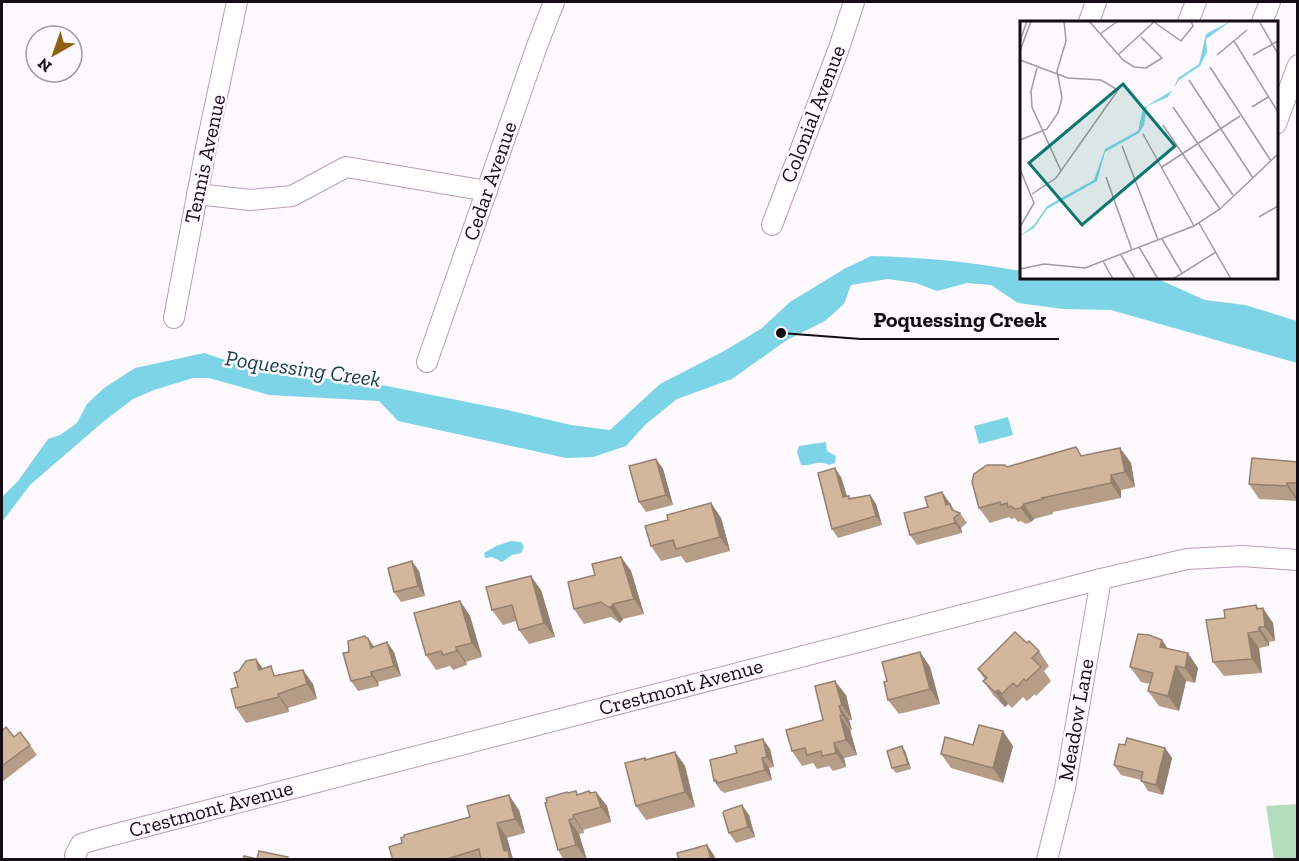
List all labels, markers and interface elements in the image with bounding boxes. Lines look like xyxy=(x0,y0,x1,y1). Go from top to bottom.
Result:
inset map xyxy=(1020,21,1278,279)
north arrow xyxy=(24,24,84,84)
street label: Colonial Avenue xyxy=(775,42,850,186)
text: N xyxy=(34,54,55,76)
street label: Tennis Avenue xyxy=(179,92,230,226)
street label: Cedar Avenue xyxy=(457,118,522,244)
callout: Poquessing Creek xyxy=(861,299,1059,339)
text: Poquessing Creek xyxy=(873,306,1047,333)
water label: Poquessing Creek xyxy=(223,344,383,393)
street label: Crestmont Avenue xyxy=(596,653,766,720)
street label: Meadow Lane xyxy=(1052,657,1099,783)
street label: Crestmont Avenue xyxy=(126,775,296,842)

